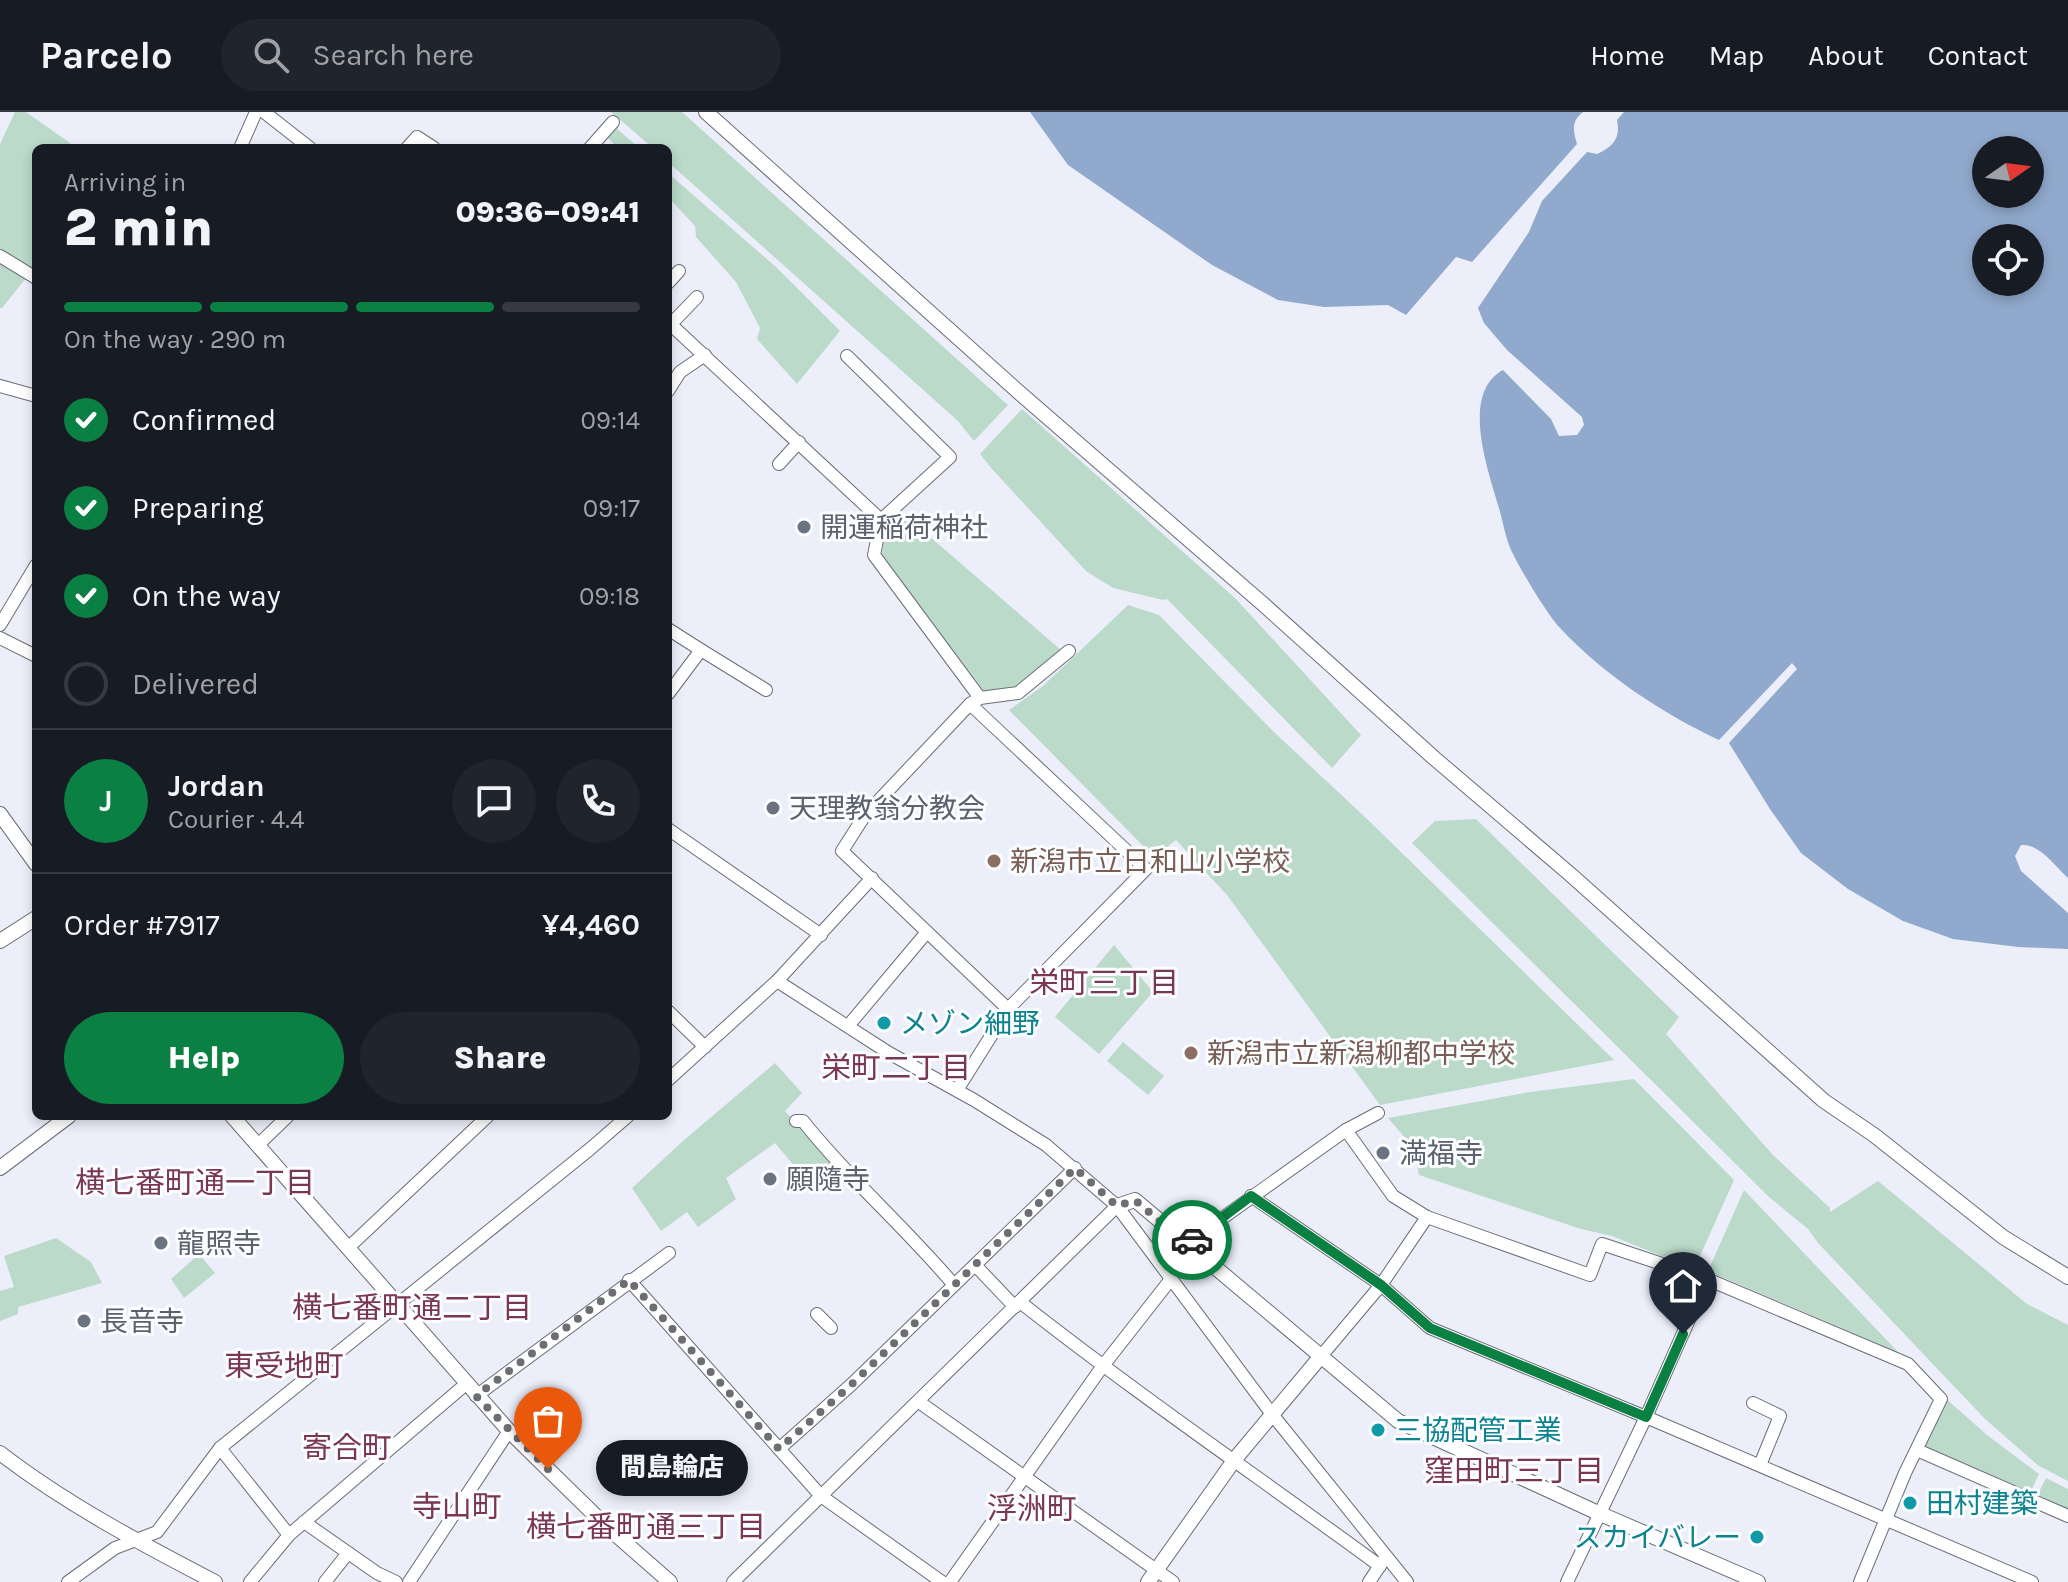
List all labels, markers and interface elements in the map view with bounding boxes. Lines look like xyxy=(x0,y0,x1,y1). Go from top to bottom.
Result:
search box xyxy=(221,19,781,91)
text: Parcelo xyxy=(40,33,173,78)
icon: search xyxy=(249,33,293,77)
text: Search here xyxy=(313,37,474,73)
text: Home xyxy=(1590,39,1665,72)
text: Map xyxy=(1709,39,1764,72)
text: About xyxy=(1808,39,1884,72)
text: Contact xyxy=(1928,39,2028,72)
north arrow xyxy=(1972,136,2044,208)
map controls xyxy=(1972,136,2044,296)
text: Arriving in xyxy=(64,167,186,198)
text: 09:36–09:41 xyxy=(456,194,640,230)
text: 2 min xyxy=(64,197,213,258)
button: locate xyxy=(1972,224,2044,296)
text: On the way · 290 m xyxy=(64,324,286,355)
icon: check xyxy=(64,398,108,442)
text: Confirmed xyxy=(132,402,276,438)
text: 09:14 xyxy=(580,405,640,436)
icon: check xyxy=(64,486,108,530)
text: Preparing xyxy=(132,490,264,526)
text: 09:17 xyxy=(583,493,640,524)
place label: 開運稲荷神社 xyxy=(820,511,988,544)
marker: 開運稲荷神社 xyxy=(795,518,813,536)
icon: check xyxy=(64,574,108,618)
text: On the way xyxy=(132,578,281,614)
text: 09:18 xyxy=(579,581,640,612)
text: Delivered xyxy=(132,666,259,702)
button: chat xyxy=(452,759,536,843)
button: phone xyxy=(556,759,640,843)
text: Jordan xyxy=(168,768,265,804)
text: J xyxy=(99,783,113,819)
place label: 天理教翁分教会 xyxy=(789,792,985,825)
marker: 天理教翁分教会 xyxy=(764,799,782,817)
text: Courier · 4.4 xyxy=(168,804,304,835)
place label: 新潟市立日和山小学校 xyxy=(1010,845,1290,878)
marker: 新潟市立日和山小学校 xyxy=(985,852,1003,870)
text: Order #7917 xyxy=(64,907,220,943)
text: ¥4,460 xyxy=(542,907,640,943)
district label: 栄町三丁目 xyxy=(1029,965,1179,1001)
place label: メゾン細野 xyxy=(900,1007,1040,1040)
button: Help xyxy=(64,1012,344,1104)
button: Share xyxy=(360,1012,640,1104)
marker: メゾン細野 xyxy=(875,1014,893,1032)
place label: 新潟市立新潟柳都中学校 xyxy=(1207,1037,1515,1070)
marker: 新潟市立新潟柳都中学校 xyxy=(1182,1044,1200,1062)
district label: 栄町二丁目 xyxy=(821,1050,971,1086)
place label: 満福寺 xyxy=(1399,1137,1483,1170)
marker: 満福寺 xyxy=(1374,1144,1392,1162)
place label: 願隨寺 xyxy=(786,1163,870,1196)
district label: 横七番町通一丁目 xyxy=(75,1165,315,1201)
marker: 願隨寺 xyxy=(761,1170,779,1188)
courier xyxy=(1152,1200,1232,1280)
icon: car xyxy=(1170,1218,1214,1262)
place label: 龍照寺 xyxy=(177,1227,261,1260)
marker: 龍照寺 xyxy=(152,1234,170,1252)
pin xyxy=(1649,1252,1717,1334)
icon: home xyxy=(1661,1264,1705,1308)
district label: 横七番町通二丁目 xyxy=(292,1290,532,1326)
place label: 長音寺 xyxy=(100,1305,184,1338)
marker: 長音寺 xyxy=(75,1312,93,1330)
district label: 東受地町 xyxy=(224,1348,344,1384)
pin xyxy=(514,1387,582,1469)
icon: bag xyxy=(526,1399,570,1443)
place label: 三協配管工業 xyxy=(1394,1414,1562,1447)
marker: 三協配管工業 xyxy=(1369,1421,1387,1439)
district label: 寄合町 xyxy=(302,1430,392,1466)
callout: 間島輪店 xyxy=(596,1441,748,1497)
text: 間島輪店 xyxy=(620,1452,724,1483)
district label: 窪田町三丁目 xyxy=(1424,1453,1604,1489)
place label: 田村建築 xyxy=(1926,1487,2038,1520)
district label: 寺山町 xyxy=(412,1489,502,1525)
district label: 浮洲町 xyxy=(987,1491,1077,1527)
marker: 田村建築 xyxy=(1901,1494,1919,1512)
district label: 横七番町通三丁目 xyxy=(526,1509,766,1545)
place label: スカイバレー xyxy=(1574,1521,1741,1554)
marker: スカイバレー xyxy=(1748,1528,1766,1546)

